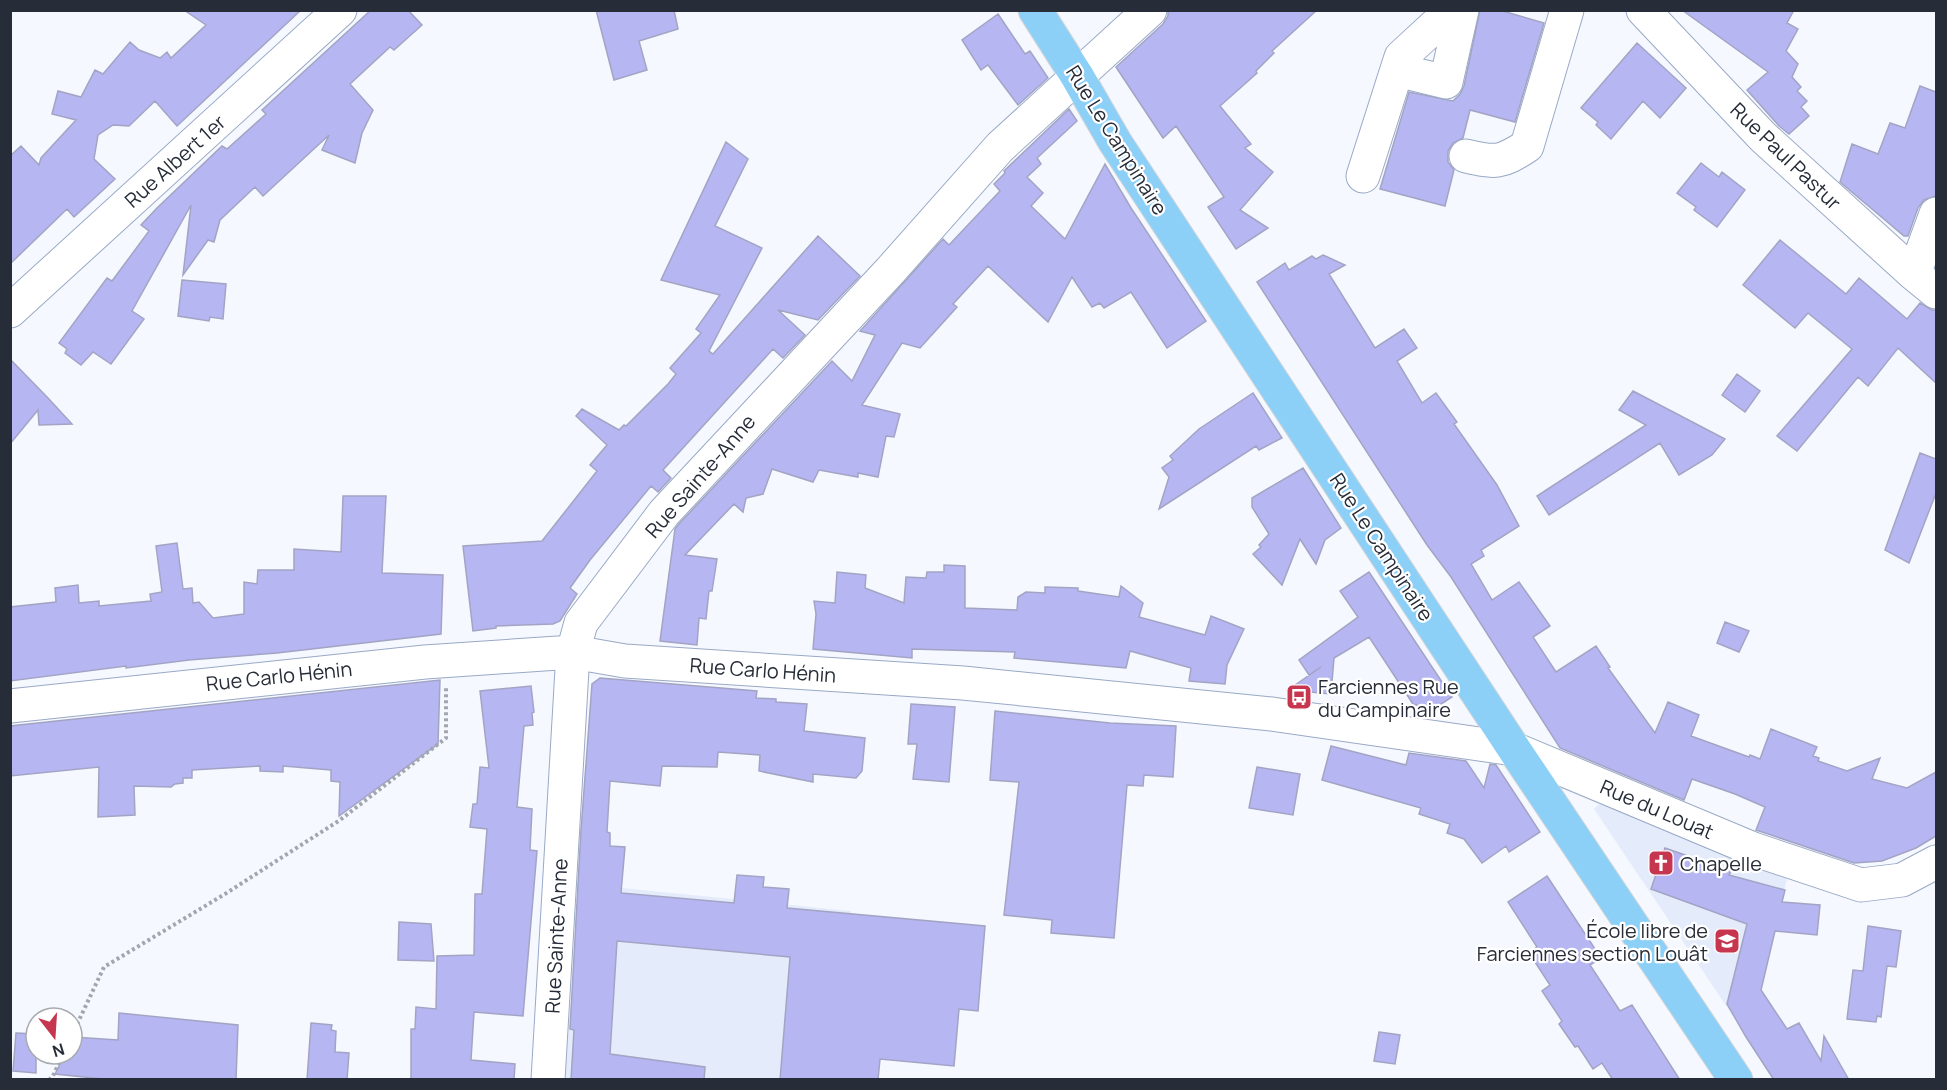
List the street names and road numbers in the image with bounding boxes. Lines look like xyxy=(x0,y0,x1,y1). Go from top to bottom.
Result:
street label: Rue Le Campinaire xyxy=(1060,60,1174,220)
street label: Rue Paul Pastur xyxy=(1725,96,1847,216)
street label: Rue Albert 1er xyxy=(119,108,231,214)
street label: Rue Sainte-Anne xyxy=(639,408,761,544)
street label: Rue Le Campinaire xyxy=(1324,468,1440,626)
street label: Rue Carlo Hénin xyxy=(689,651,837,689)
street label: Rue Carlo Hénin xyxy=(205,655,353,697)
street label: Rue du Louat xyxy=(1596,773,1718,845)
street label: Rue Sainte-Anne xyxy=(538,858,574,1014)

